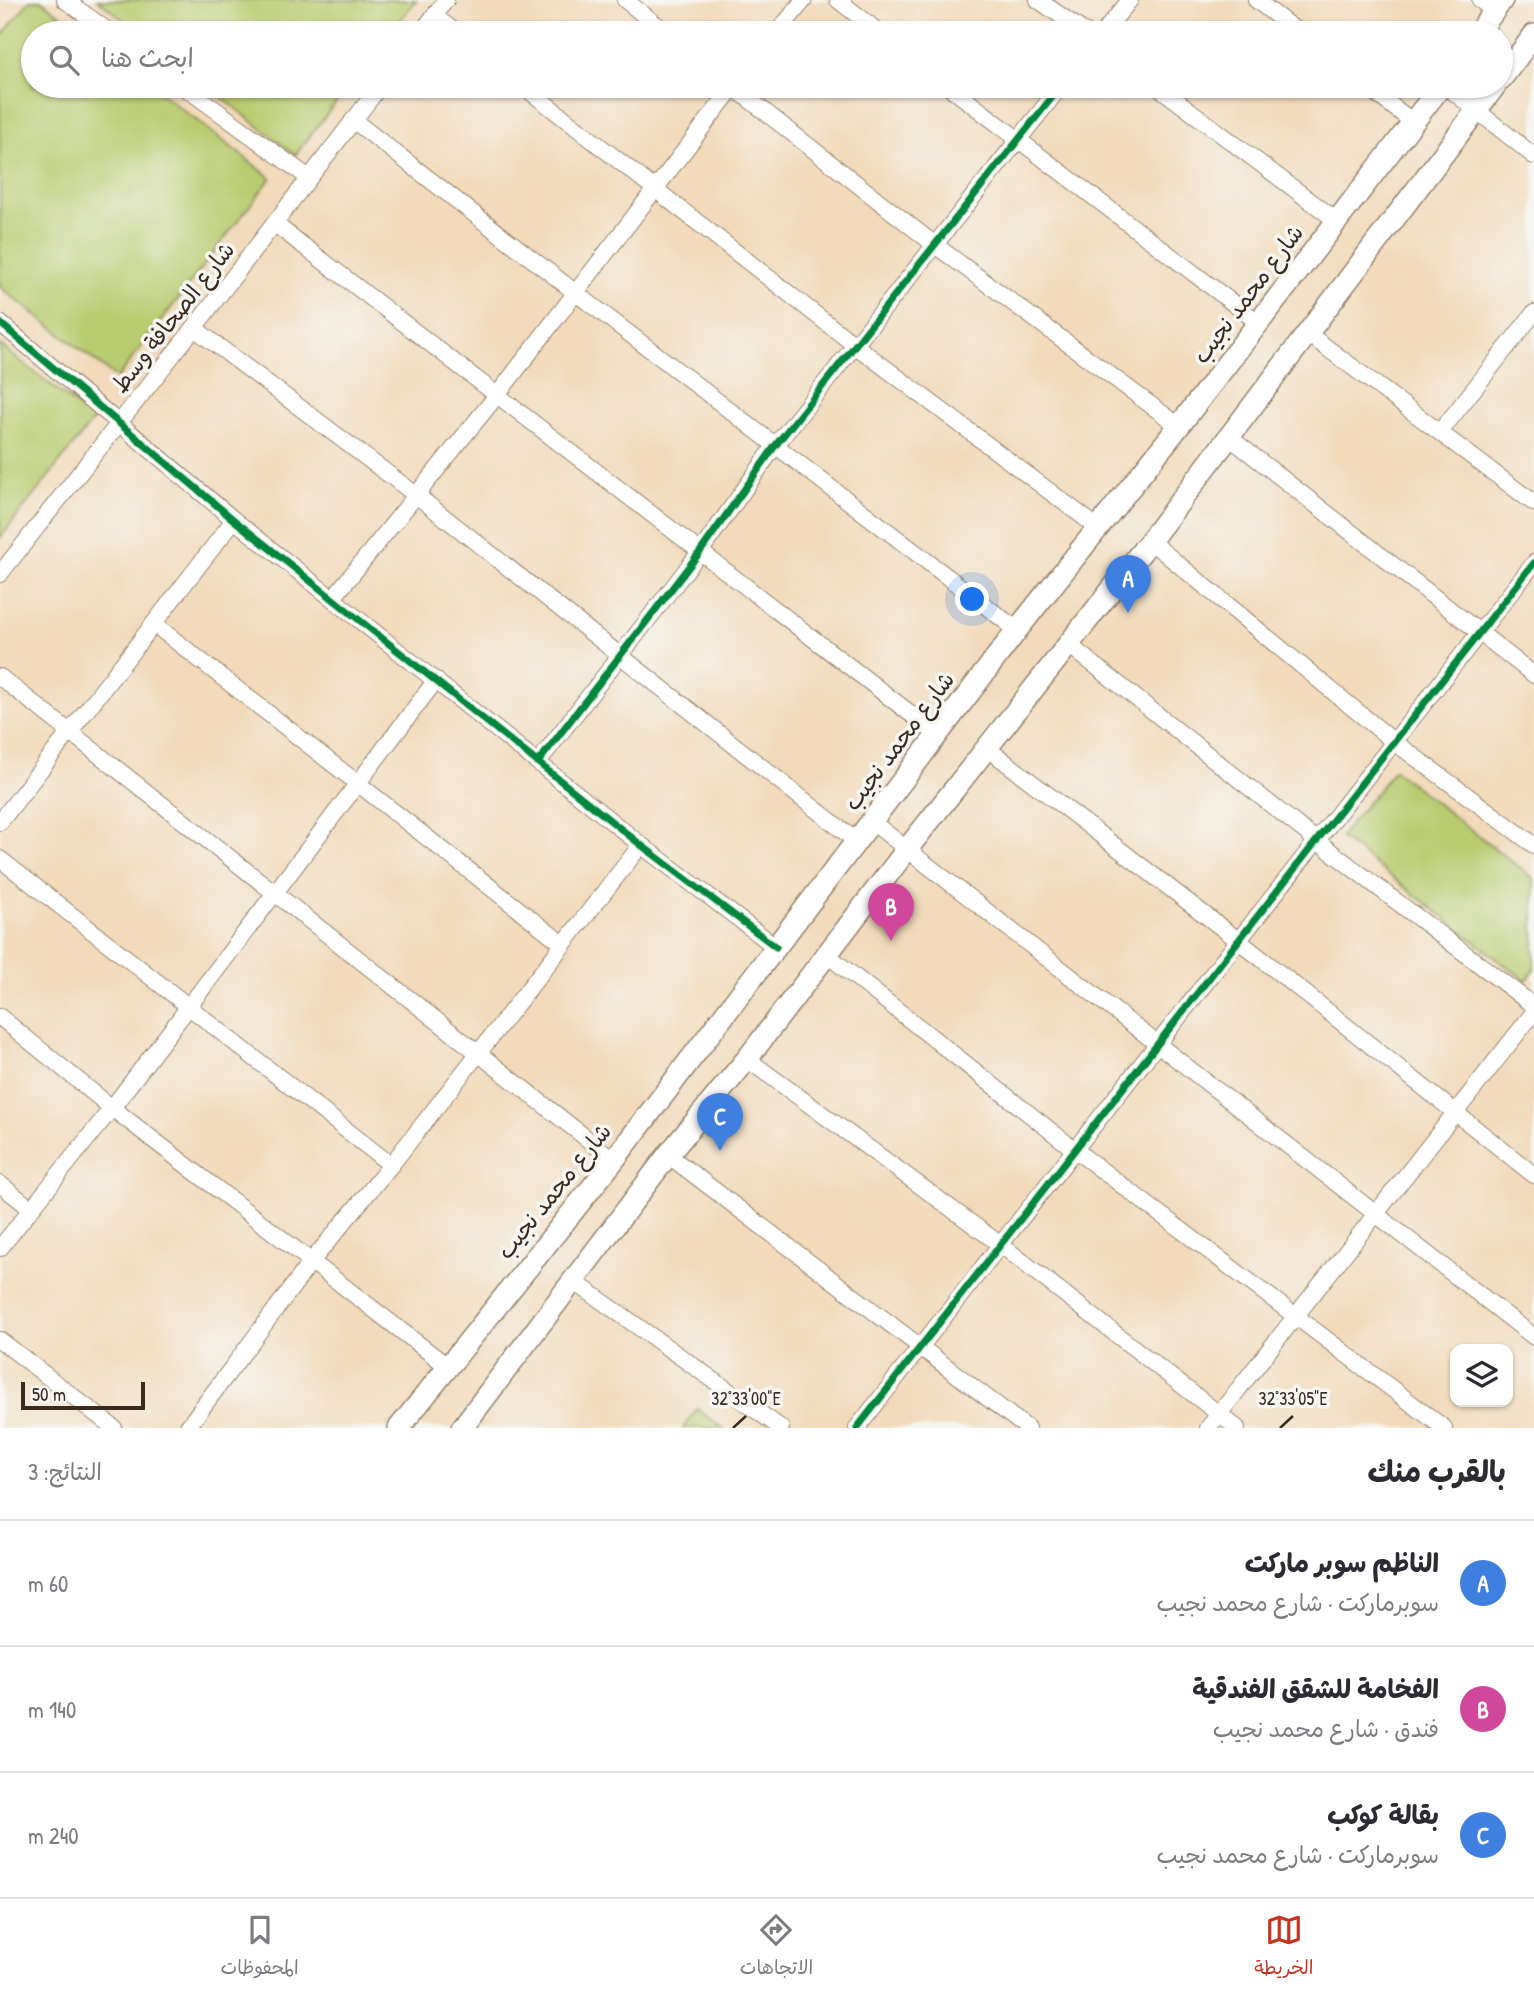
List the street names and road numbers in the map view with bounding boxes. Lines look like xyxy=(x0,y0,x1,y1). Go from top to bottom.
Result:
street label: شارع محمد نجيب xyxy=(1185,218,1311,370)
street label: شارع الصحافة وسط xyxy=(104,235,242,399)
street label: شارع محمد نجيب xyxy=(836,665,962,817)
street label: شارع محمد نجيب xyxy=(489,1116,619,1266)

